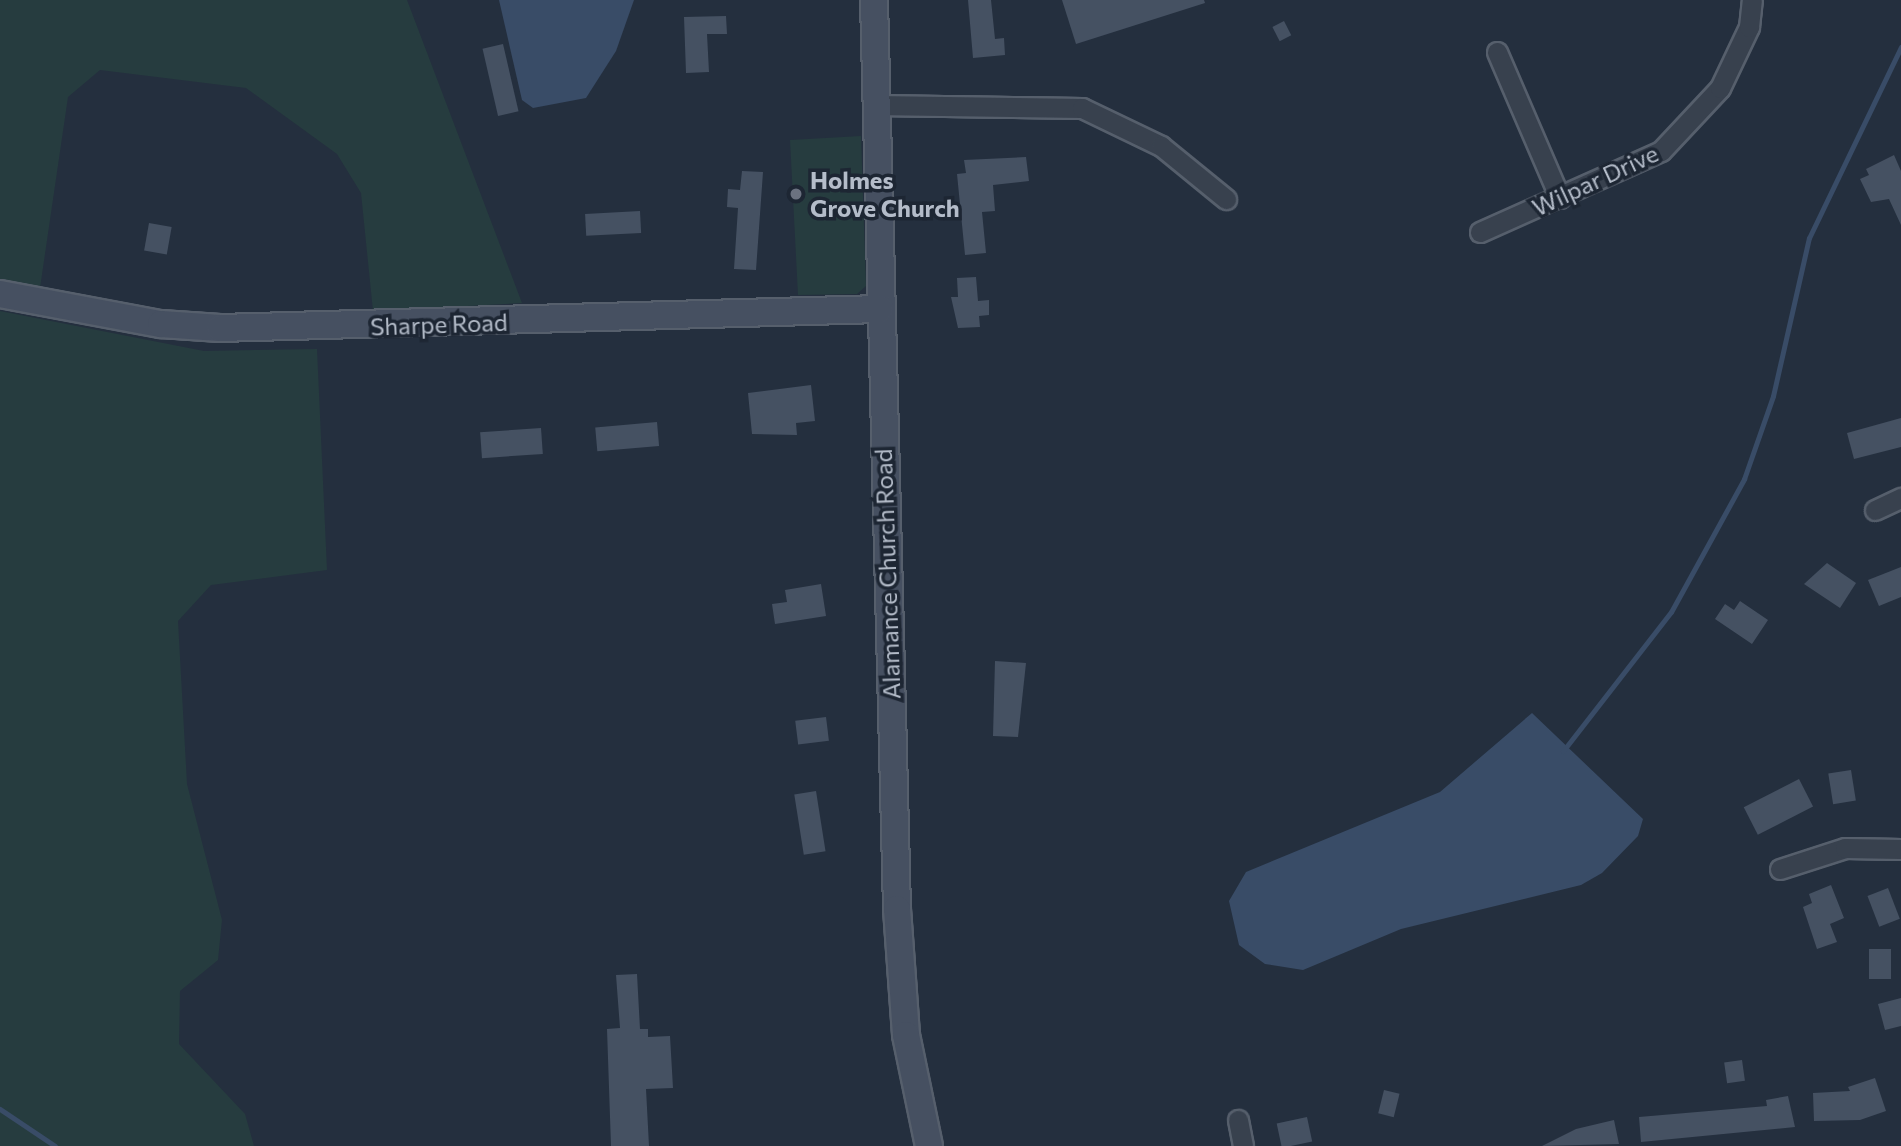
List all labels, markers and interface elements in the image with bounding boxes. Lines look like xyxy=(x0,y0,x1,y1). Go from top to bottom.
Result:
street label: Wilpar Drive xyxy=(1527,138,1663,222)
place label: Holmes Grove Church xyxy=(810,166,960,222)
marker: Holmes Grove Church xyxy=(788,186,804,202)
street label: Sharpe Road xyxy=(370,307,508,341)
street label: Alamance Church Road xyxy=(868,448,906,700)

